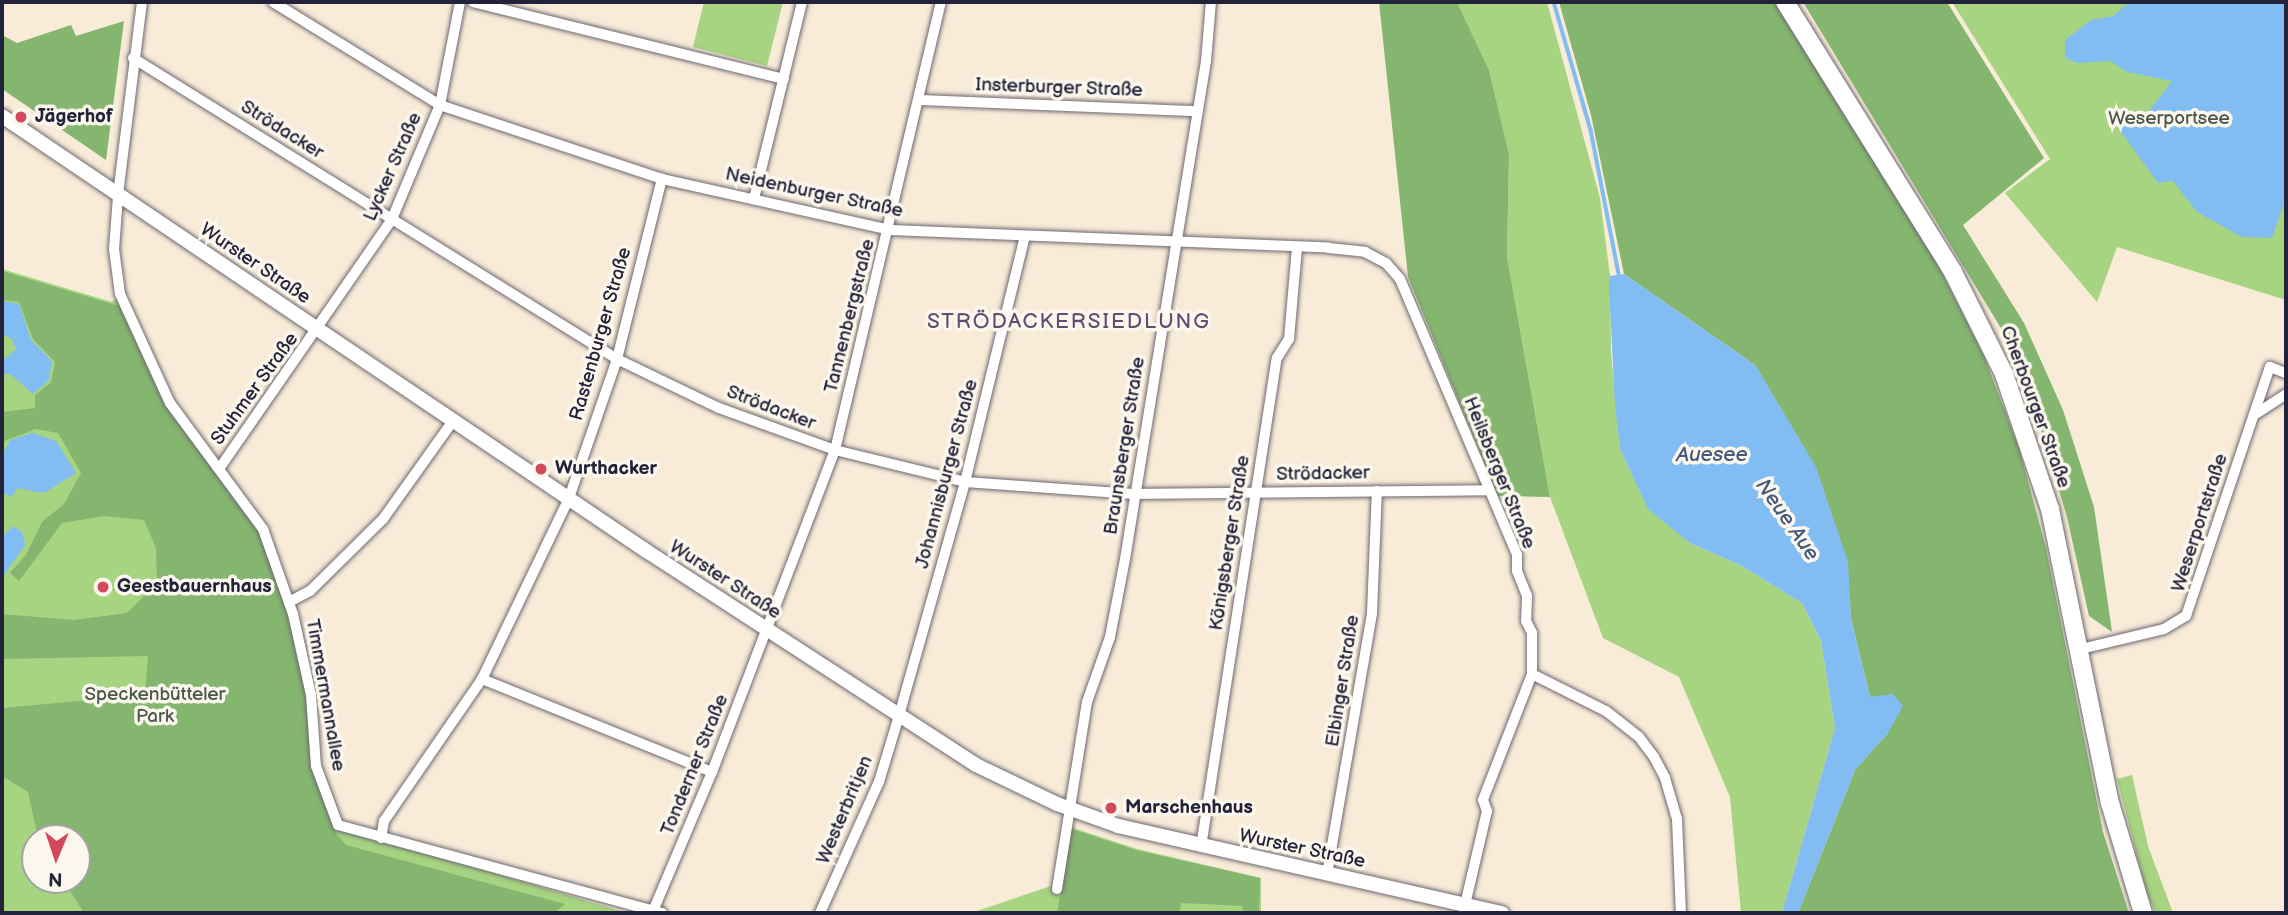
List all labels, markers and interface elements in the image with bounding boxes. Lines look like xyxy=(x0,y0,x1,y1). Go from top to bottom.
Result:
street label: Insterburger Straße xyxy=(975,74,1143,102)
street label: Strödacker xyxy=(236,96,328,164)
place label: Jägerhof xyxy=(35,106,113,128)
park label: Weserportsee xyxy=(2108,108,2230,130)
marker: Jägerhof xyxy=(13,109,29,125)
street label: Lycker Straße xyxy=(359,109,427,225)
street label: Neidenburger Straße xyxy=(723,163,905,223)
street label: Wurster Straße xyxy=(195,219,315,309)
street label: Tannenbergstraße xyxy=(820,237,880,395)
street label: Rastenburger Straße xyxy=(565,245,637,423)
district label: STRÖDACKERSIEDLUNG xyxy=(929,309,1209,335)
street label: Cherbourger Straße xyxy=(1995,323,2075,491)
street label: Stuhmer Straße xyxy=(206,328,304,450)
street label: Braunsberger Straße xyxy=(1100,355,1150,537)
street label: Johannisburger Straße xyxy=(911,377,983,571)
street label: Strödacker xyxy=(723,381,819,435)
street label: Heilsberger Straße xyxy=(1458,393,1540,553)
water label: Auesee xyxy=(1676,442,1748,468)
street label: Weserportstraße xyxy=(2167,451,2233,595)
street label: Königsberger Straße xyxy=(1205,454,1255,632)
place label: Wurthacker xyxy=(555,458,657,480)
marker: Wurthacker xyxy=(533,461,549,477)
street label: Strödacker xyxy=(1276,462,1370,486)
water label: Neue Aue xyxy=(1750,474,1824,566)
street label: Wurster Straße xyxy=(665,535,785,625)
place label: Geestbauernhaus xyxy=(117,576,272,598)
marker: Geestbauernhaus xyxy=(95,579,111,595)
street label: Elbinger Straße xyxy=(1321,613,1365,749)
street label: Timmermannallee xyxy=(300,617,350,773)
park label: Speckenbütteler Park xyxy=(85,684,225,728)
street label: Tonderner Straße xyxy=(656,691,734,839)
street label: Westerbritjen xyxy=(812,752,878,868)
place label: Marschenhaus xyxy=(1125,797,1253,819)
marker: Marschenhaus xyxy=(1103,800,1119,816)
north arrow xyxy=(21,824,91,894)
street label: Wurster Straße xyxy=(1237,824,1367,874)
text: N xyxy=(48,867,63,890)

